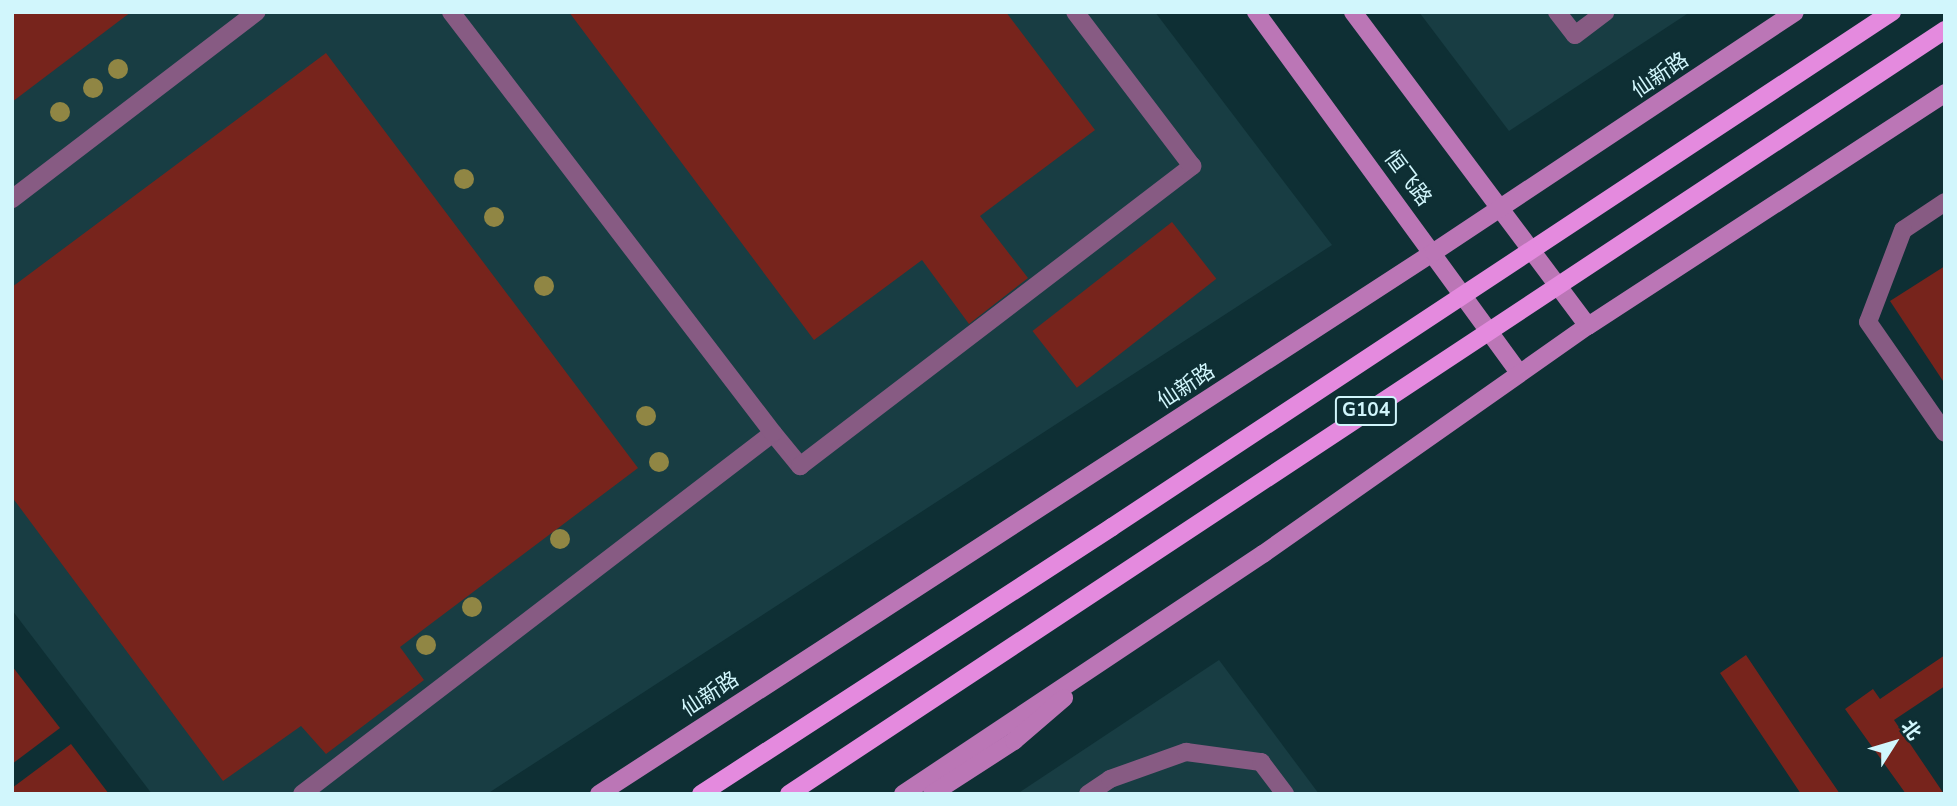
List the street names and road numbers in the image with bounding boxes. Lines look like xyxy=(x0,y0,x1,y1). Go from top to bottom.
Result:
street label: 仙新路 xyxy=(1627,47,1693,103)
street label: 恒飞路 xyxy=(1379,145,1437,211)
street label: 仙新路 xyxy=(1153,358,1219,414)
road number: G104 xyxy=(1334,396,1398,426)
street label: 仙新路 xyxy=(677,666,743,722)

